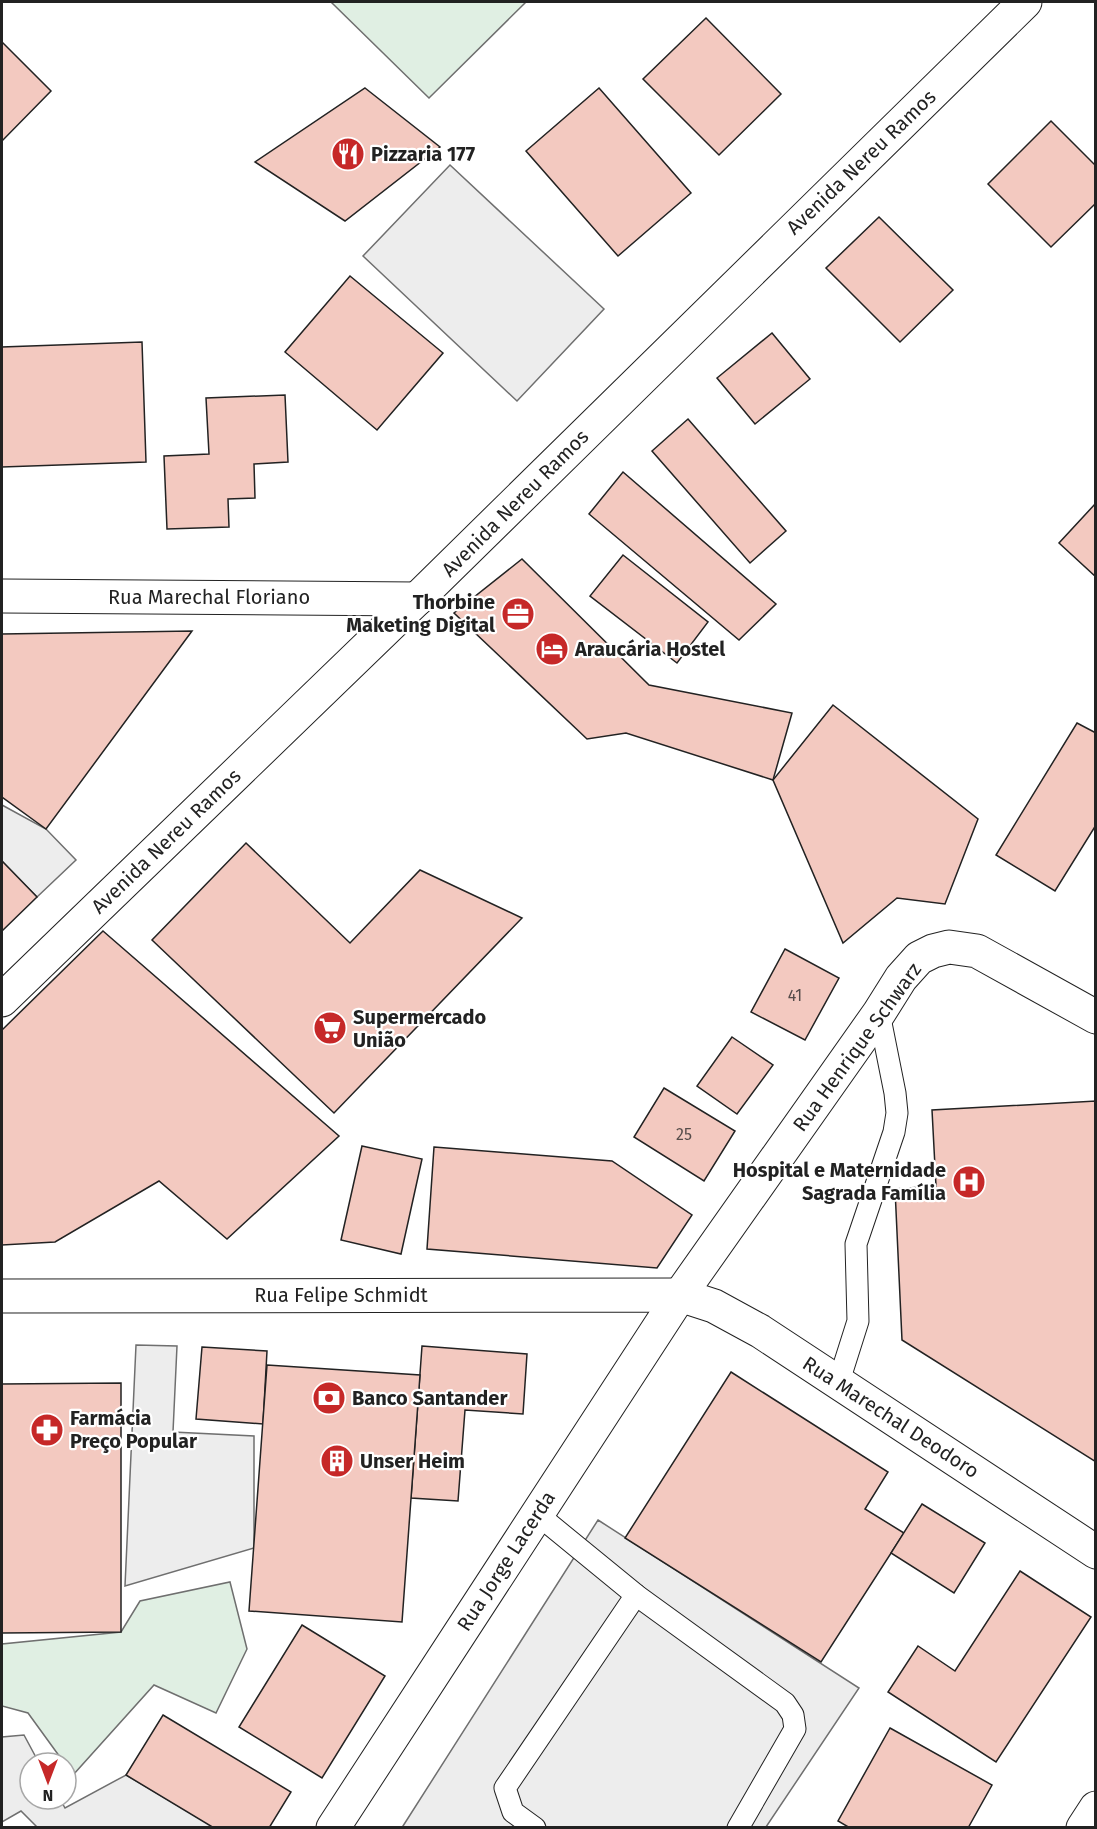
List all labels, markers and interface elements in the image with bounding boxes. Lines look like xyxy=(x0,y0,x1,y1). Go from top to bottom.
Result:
street label: Avenida Nereu Ramos xyxy=(781,85,941,239)
restaurant icon: Pizzaria 177 xyxy=(330,136,366,172)
place label: Pizzaria 177 xyxy=(371,142,475,166)
street label: Avenida Nereu Ramos xyxy=(436,424,594,582)
street label: Rua Marechal Floriano xyxy=(108,585,310,609)
place label: Thorbine Maketing Digital xyxy=(346,590,495,637)
office icon: Thorbine Maketing Digital xyxy=(500,596,536,632)
hotel icon: Araucária Hostel xyxy=(534,631,570,667)
place label: Araucária Hostel xyxy=(574,637,725,661)
street label: Avenida Nereu Ramos xyxy=(86,764,246,918)
street label: Rua Henrique Schwarz xyxy=(788,958,926,1136)
house number: 41 xyxy=(788,986,802,1005)
place label: Supermercado União xyxy=(353,1005,487,1052)
supermarket icon: Supermercado União xyxy=(312,1010,348,1046)
house number: 25 xyxy=(676,1125,692,1144)
place label: Hospital e Maternidade Sagrada Família xyxy=(733,1158,946,1205)
hospital icon: Hospital e Maternidade Sagrada Família xyxy=(951,1164,987,1200)
street label: Rua Felipe Schmidt xyxy=(254,1283,429,1307)
street label: Rua Marechal Deodoro xyxy=(798,1351,984,1483)
bank icon: Banco Santander xyxy=(311,1380,347,1416)
place label: Banco Santander xyxy=(352,1386,508,1410)
place label: Farmácia Preço Popular xyxy=(70,1406,198,1453)
pharmacy icon: Farmácia Preço Popular xyxy=(29,1412,65,1448)
building icon: Unser Heim xyxy=(319,1443,355,1479)
place label: Unser Heim xyxy=(360,1449,465,1473)
street label: Rua Jorge Lacerda xyxy=(452,1487,560,1635)
north arrow xyxy=(18,1751,78,1811)
text: N xyxy=(43,1786,53,1805)

